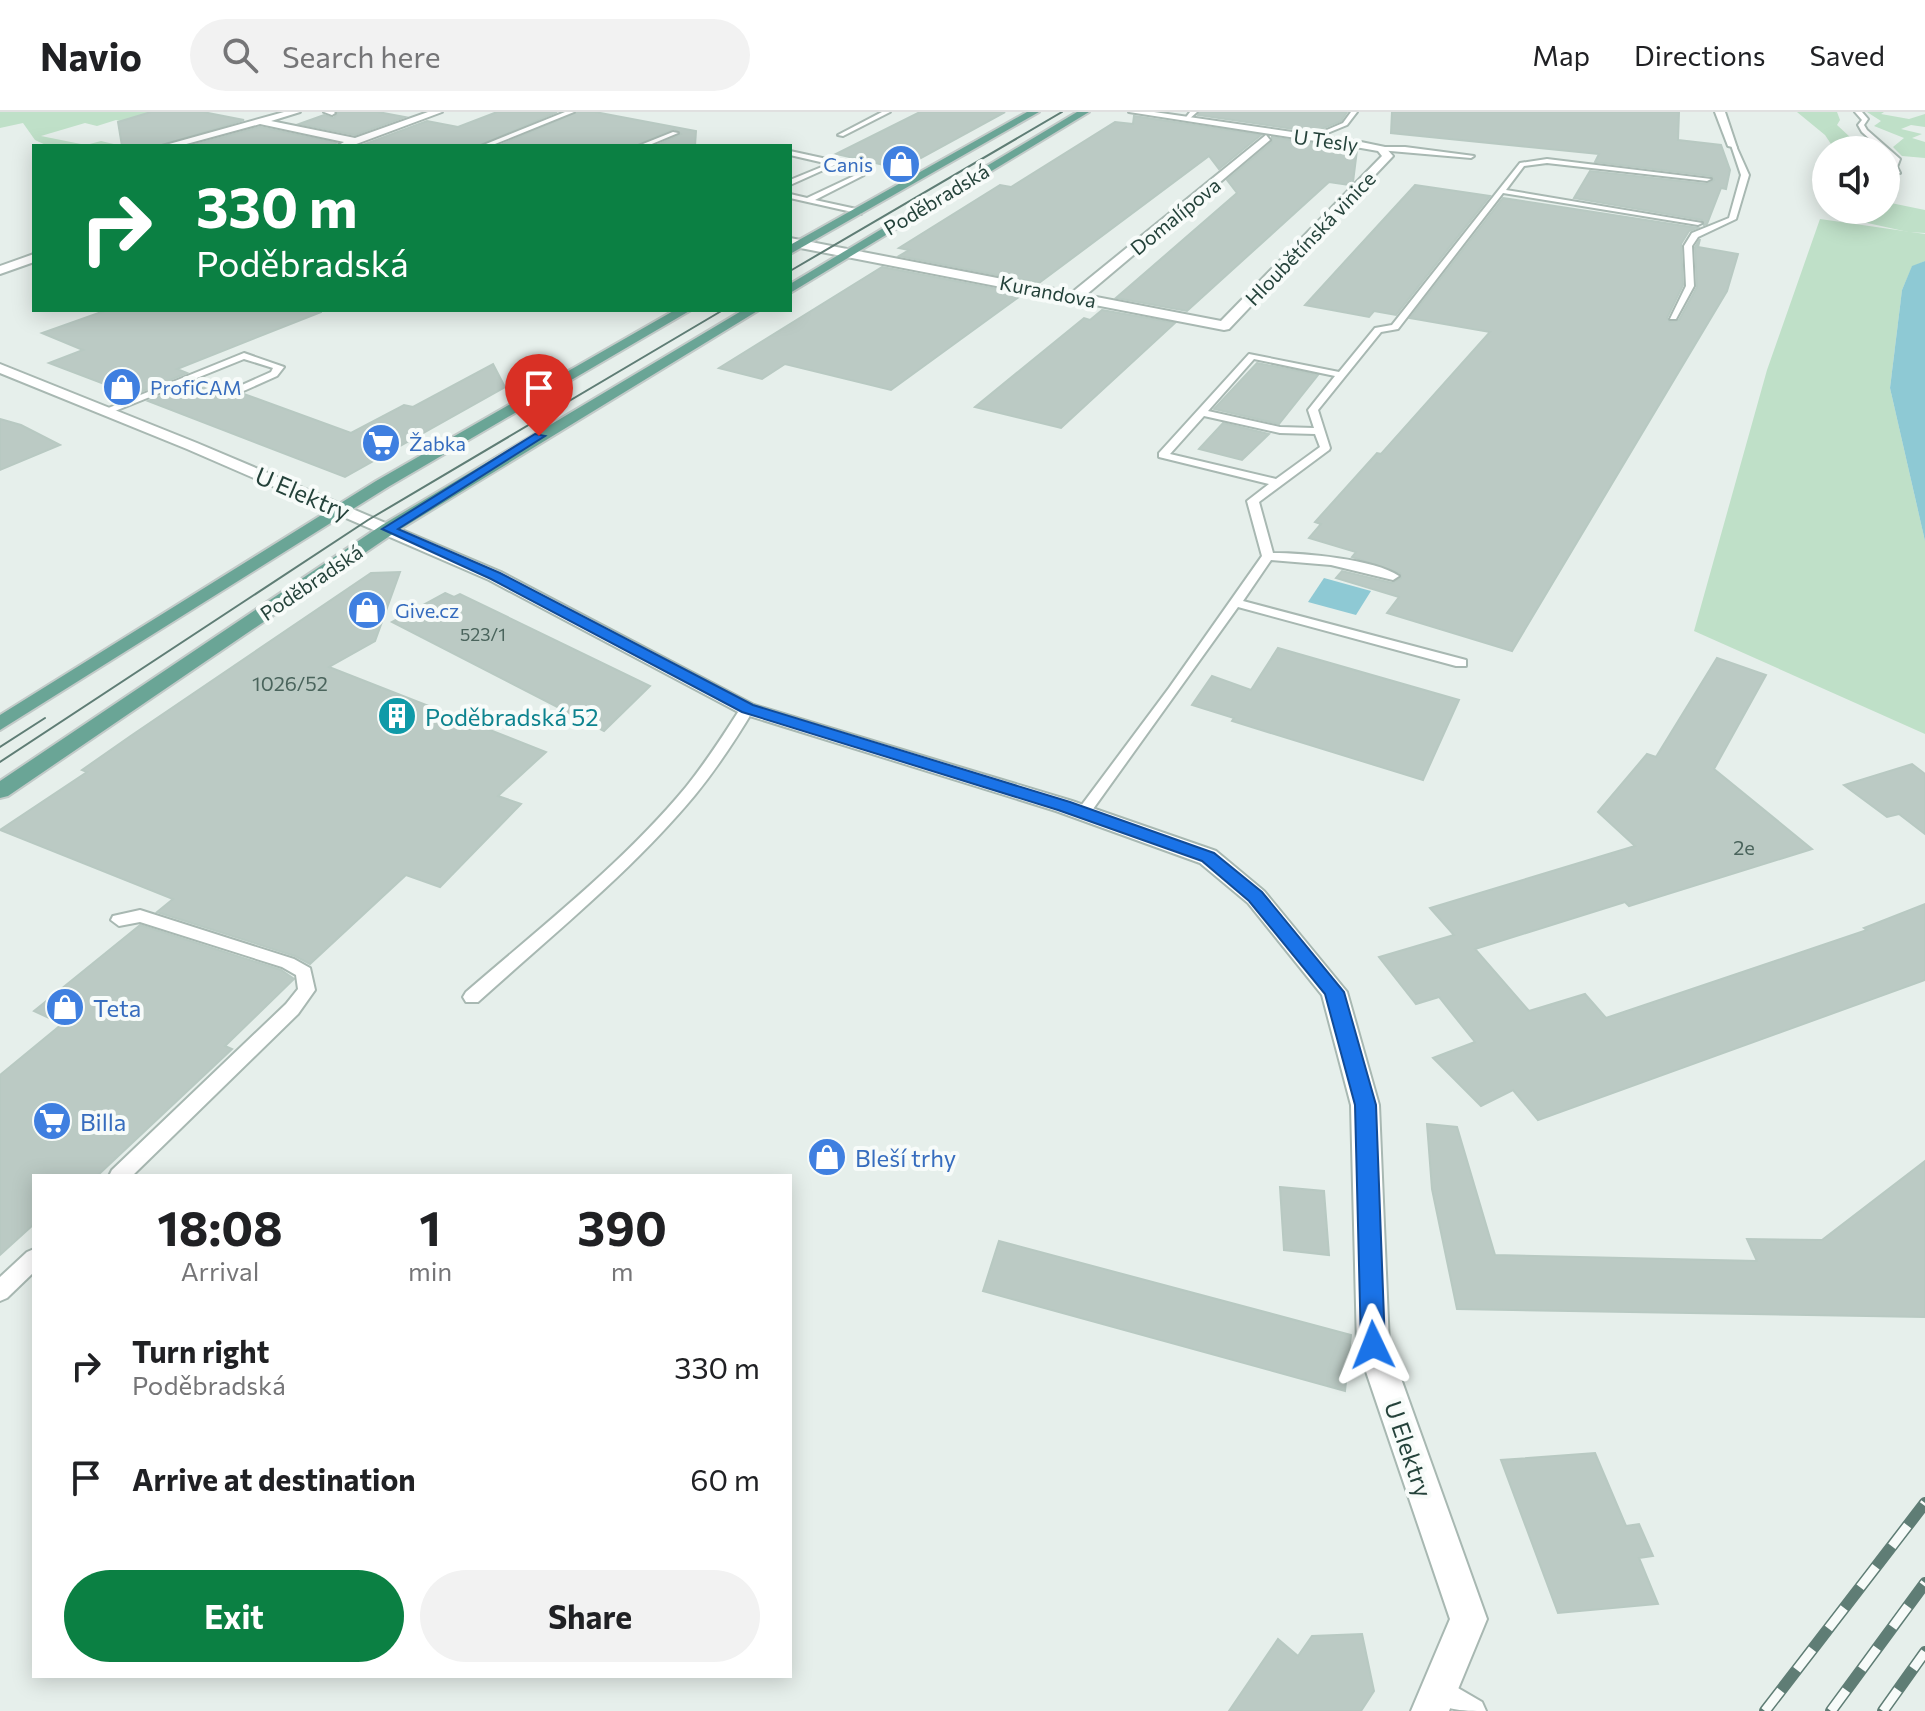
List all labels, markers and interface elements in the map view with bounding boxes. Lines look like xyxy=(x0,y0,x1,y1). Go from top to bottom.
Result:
search box xyxy=(190,19,750,91)
text: Navio xyxy=(40,32,142,79)
icon: search xyxy=(218,33,262,77)
text: Search here xyxy=(282,37,441,74)
text: Map xyxy=(1532,38,1590,72)
text: Directions xyxy=(1634,38,1765,72)
text: Saved xyxy=(1809,38,1885,72)
street label: U Tesly xyxy=(1292,124,1360,156)
map controls xyxy=(1812,136,1900,224)
button: sound xyxy=(1812,136,1900,224)
shop icon: Canis xyxy=(880,143,922,185)
place label: Canis xyxy=(823,152,873,176)
street label: Poděbradská xyxy=(879,158,993,240)
street label: Hloubětínská vinice xyxy=(1240,166,1380,310)
text: 330 m xyxy=(196,171,358,240)
street label: Domalípova xyxy=(1125,172,1225,260)
icon: right xyxy=(64,176,168,280)
text: Poděbradská xyxy=(196,240,409,284)
street label: Kurandova xyxy=(998,270,1098,312)
pin xyxy=(505,354,573,436)
shop icon: ProfiCAM xyxy=(101,366,143,408)
icon: arrive xyxy=(517,366,561,410)
place label: ProfiCAM xyxy=(150,375,242,399)
supermarket icon: Žabka xyxy=(360,422,402,464)
place label: Žabka xyxy=(409,431,466,455)
street label: U Elektry xyxy=(251,460,355,526)
street label: Poděbradská xyxy=(255,539,367,625)
shop icon: Give.cz xyxy=(346,589,388,631)
place label: Give.cz xyxy=(395,598,459,622)
house number: 523/1 xyxy=(460,623,506,645)
house number: 1026/52 xyxy=(252,671,328,695)
building icon: Poděbradská 52 xyxy=(376,695,418,737)
place label: Poděbradská 52 xyxy=(425,702,599,731)
house number: 2e xyxy=(1733,835,1755,859)
shop icon: Teta xyxy=(44,986,86,1028)
place label: Teta xyxy=(93,993,141,1022)
supermarket icon: Billa xyxy=(31,1100,73,1142)
place label: Billa xyxy=(80,1107,126,1136)
shop icon: Bleší trhy xyxy=(806,1136,848,1178)
place label: Bleší trhy xyxy=(855,1143,956,1172)
text: 18:08 xyxy=(157,1197,283,1256)
text: 1 xyxy=(419,1197,441,1256)
text: 390 xyxy=(577,1197,667,1256)
text: Arrival xyxy=(181,1255,259,1286)
text: min xyxy=(408,1255,452,1286)
text: m xyxy=(611,1255,633,1286)
position arrow xyxy=(1331,1303,1415,1387)
text: Turn right xyxy=(132,1332,269,1369)
icon: right xyxy=(64,1344,108,1388)
text: 330 m xyxy=(674,1348,760,1385)
text: Poděbradská xyxy=(132,1369,286,1400)
street label: U Elektry xyxy=(1379,1397,1439,1501)
icon: arrive xyxy=(64,1456,108,1500)
text: Arrive at destination xyxy=(132,1460,416,1497)
text: 60 m xyxy=(690,1460,760,1497)
button: Exit xyxy=(64,1570,404,1662)
button: Share xyxy=(420,1570,760,1662)

